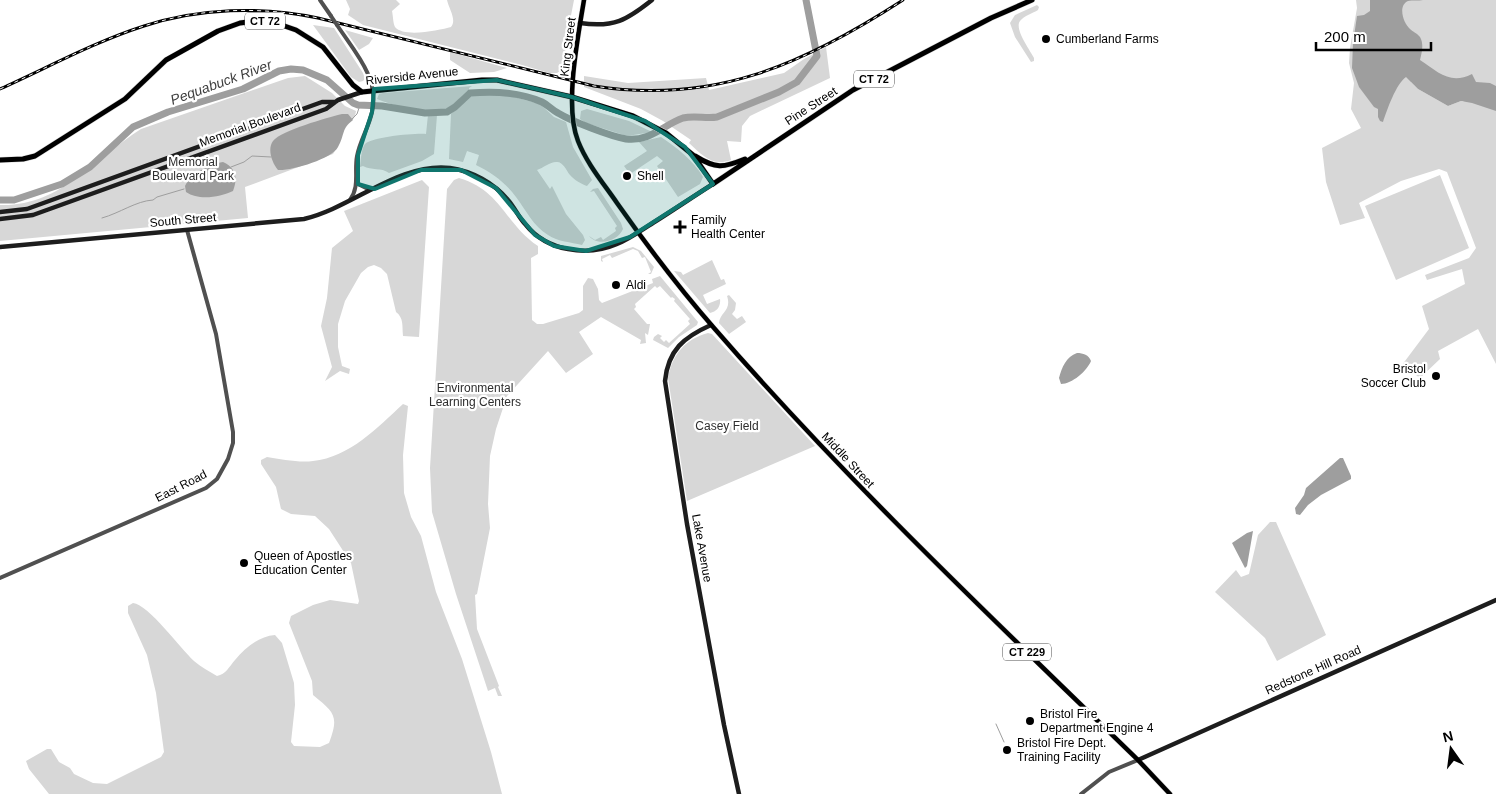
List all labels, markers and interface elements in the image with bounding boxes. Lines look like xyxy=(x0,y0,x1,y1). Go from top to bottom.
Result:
road number: CT 72 xyxy=(245,12,285,30)
street label: King Street xyxy=(557,16,579,77)
scale bar xyxy=(1316,20,1431,52)
text: 200 m xyxy=(1324,28,1366,45)
place label: Cumberland Farms xyxy=(1056,32,1159,46)
marker: Cumberland Farms xyxy=(1040,33,1052,45)
water label: Pequabuck River xyxy=(168,56,275,108)
street label: Riverside Avenue xyxy=(365,64,459,88)
road number: CT 72 xyxy=(854,70,894,88)
street label: Pine Street xyxy=(782,84,840,128)
street label: Memorial Boulevard xyxy=(197,100,303,150)
park label: Memorial Boulevard Park xyxy=(152,155,235,183)
place label: Shell xyxy=(637,169,664,183)
marker: Shell xyxy=(621,170,633,182)
street label: South Street xyxy=(149,210,217,230)
place label: Family Health Center xyxy=(691,213,765,241)
marker: Family Health Center xyxy=(673,220,687,234)
place label: Aldi xyxy=(626,278,646,292)
marker: Aldi xyxy=(610,279,622,291)
place label: Bristol Soccer Club xyxy=(1361,362,1426,390)
marker: Bristol Soccer Club xyxy=(1430,370,1442,382)
park label: Environmental Learning Centers xyxy=(429,381,521,409)
park label: Casey Field xyxy=(695,419,759,433)
street label: Middle Street xyxy=(819,429,878,491)
street label: East Road xyxy=(153,467,209,505)
street label: Lake Avenue xyxy=(689,513,715,584)
place label: Queen of Apostles Education Center xyxy=(254,549,352,577)
marker: Queen of Apostles Education Center xyxy=(238,557,250,569)
street label: Redstone Hill Road xyxy=(1263,643,1363,697)
road number: CT 229 xyxy=(1003,644,1051,660)
place label: Bristol Fire Department Engine 4 xyxy=(1040,707,1154,735)
marker: Bristol Fire Department Engine 4 xyxy=(1024,715,1036,727)
north arrow xyxy=(1426,724,1476,774)
text: N xyxy=(1441,727,1455,745)
place label: Bristol Fire Dept. Training Facility xyxy=(1017,736,1106,764)
marker: Bristol Fire Dept. Training Facility xyxy=(1001,744,1013,756)

